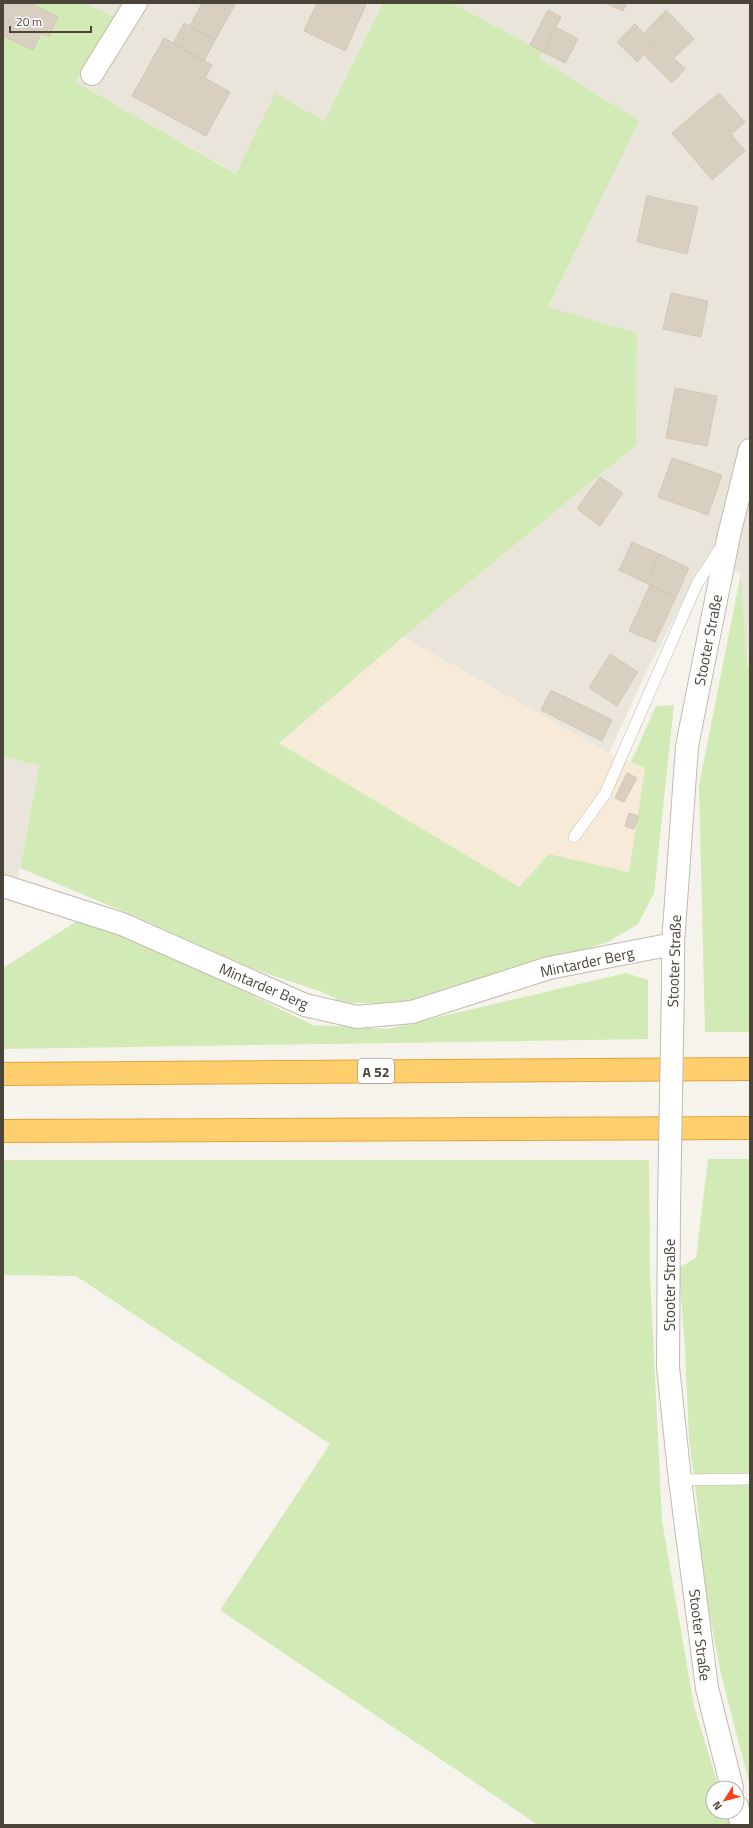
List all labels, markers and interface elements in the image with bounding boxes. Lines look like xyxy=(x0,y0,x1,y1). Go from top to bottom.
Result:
scale bar xyxy=(10,8,91,34)
text: 20 m xyxy=(16,12,42,31)
street label: Stooter Straße xyxy=(688,592,728,688)
street label: Stooter Straße xyxy=(661,914,687,1008)
street label: Mintarder Berg xyxy=(538,941,636,983)
street label: Mintarder Berg xyxy=(216,957,313,1015)
road number: A 52 xyxy=(358,1059,394,1083)
street label: Stooter Straße xyxy=(658,1239,681,1331)
street label: Stooter Straße xyxy=(683,1588,717,1682)
north arrow xyxy=(705,1780,745,1820)
text: N xyxy=(708,1798,726,1814)

